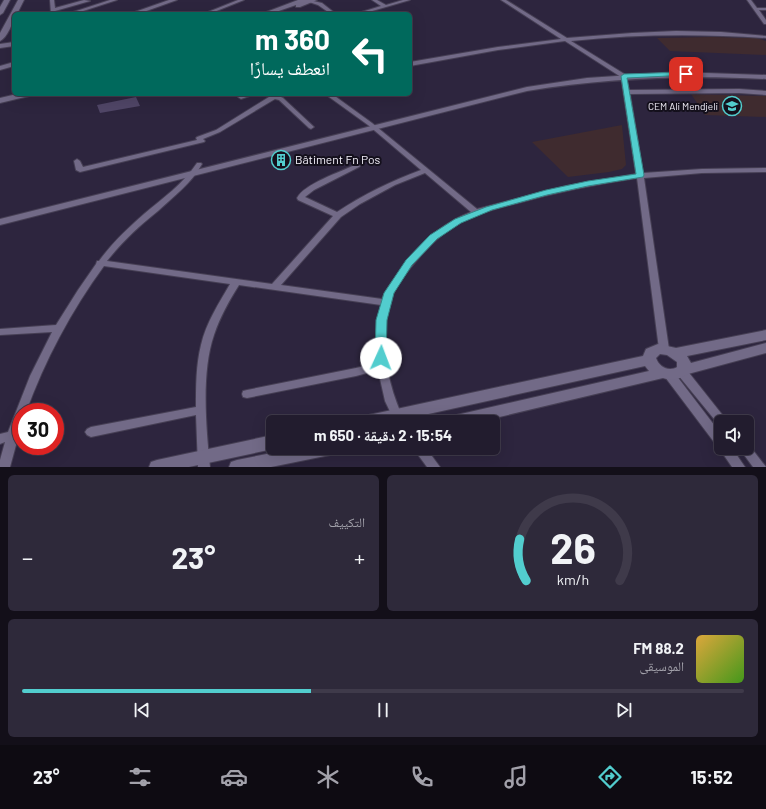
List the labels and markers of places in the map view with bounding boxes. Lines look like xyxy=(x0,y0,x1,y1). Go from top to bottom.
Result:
pin xyxy=(669,57,703,91)
school or university icon: CEM Ali Mendjeli xyxy=(721,95,743,117)
place label: CEM Ali Mendjeli xyxy=(648,100,718,112)
building icon: Bâtiment Fn Pos xyxy=(270,149,292,171)
place label: Bâtiment Fn Pos xyxy=(295,152,380,166)

